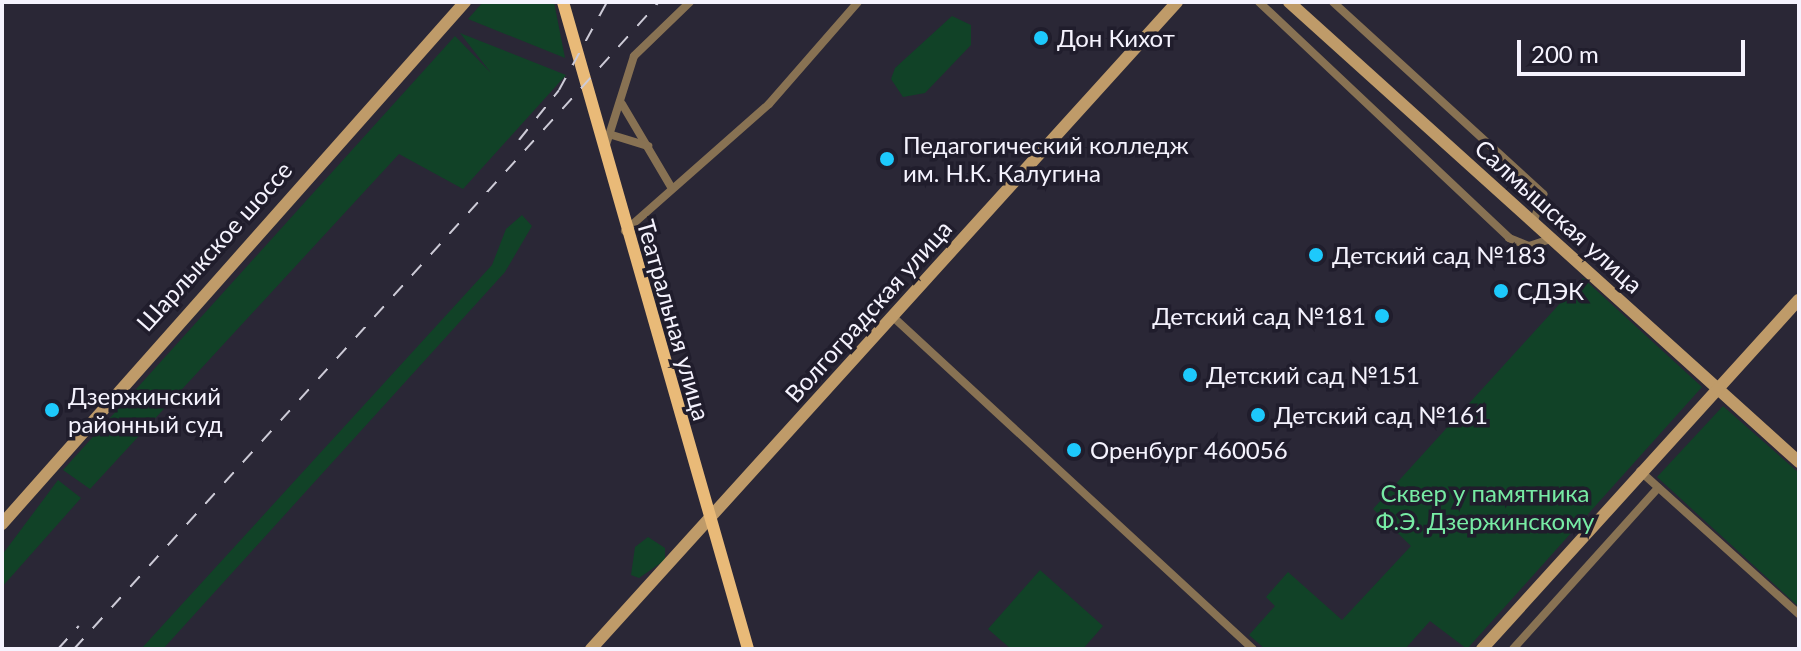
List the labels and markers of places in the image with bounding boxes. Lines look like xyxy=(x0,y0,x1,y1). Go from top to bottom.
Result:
place label: Дон Кихот xyxy=(1057,24,1175,52)
marker: Дон Кихот xyxy=(1032,29,1050,47)
place label: Педагогический колледж им. Н.К. Калугина xyxy=(903,131,1189,187)
marker: Педагогический колледж им. Н.К. Калугина xyxy=(878,150,896,168)
place label: Детский сад №183 xyxy=(1332,241,1546,269)
marker: Детский сад №183 xyxy=(1307,246,1325,264)
place label: СДЭК xyxy=(1517,277,1584,305)
marker: СДЭК xyxy=(1492,282,1510,300)
place label: Детский сад №181 xyxy=(1152,302,1366,330)
marker: Детский сад №181 xyxy=(1373,307,1391,325)
place label: Детский сад №151 xyxy=(1206,361,1420,389)
marker: Детский сад №151 xyxy=(1181,366,1199,384)
place label: Дзержинский районный суд xyxy=(68,382,223,438)
marker: Дзержинский районный суд xyxy=(43,401,61,419)
place label: Детский сад №161 xyxy=(1274,401,1488,429)
marker: Детский сад №161 xyxy=(1249,406,1267,424)
place label: Оренбург 460056 xyxy=(1090,436,1288,464)
marker: Оренбург 460056 xyxy=(1065,441,1083,459)

